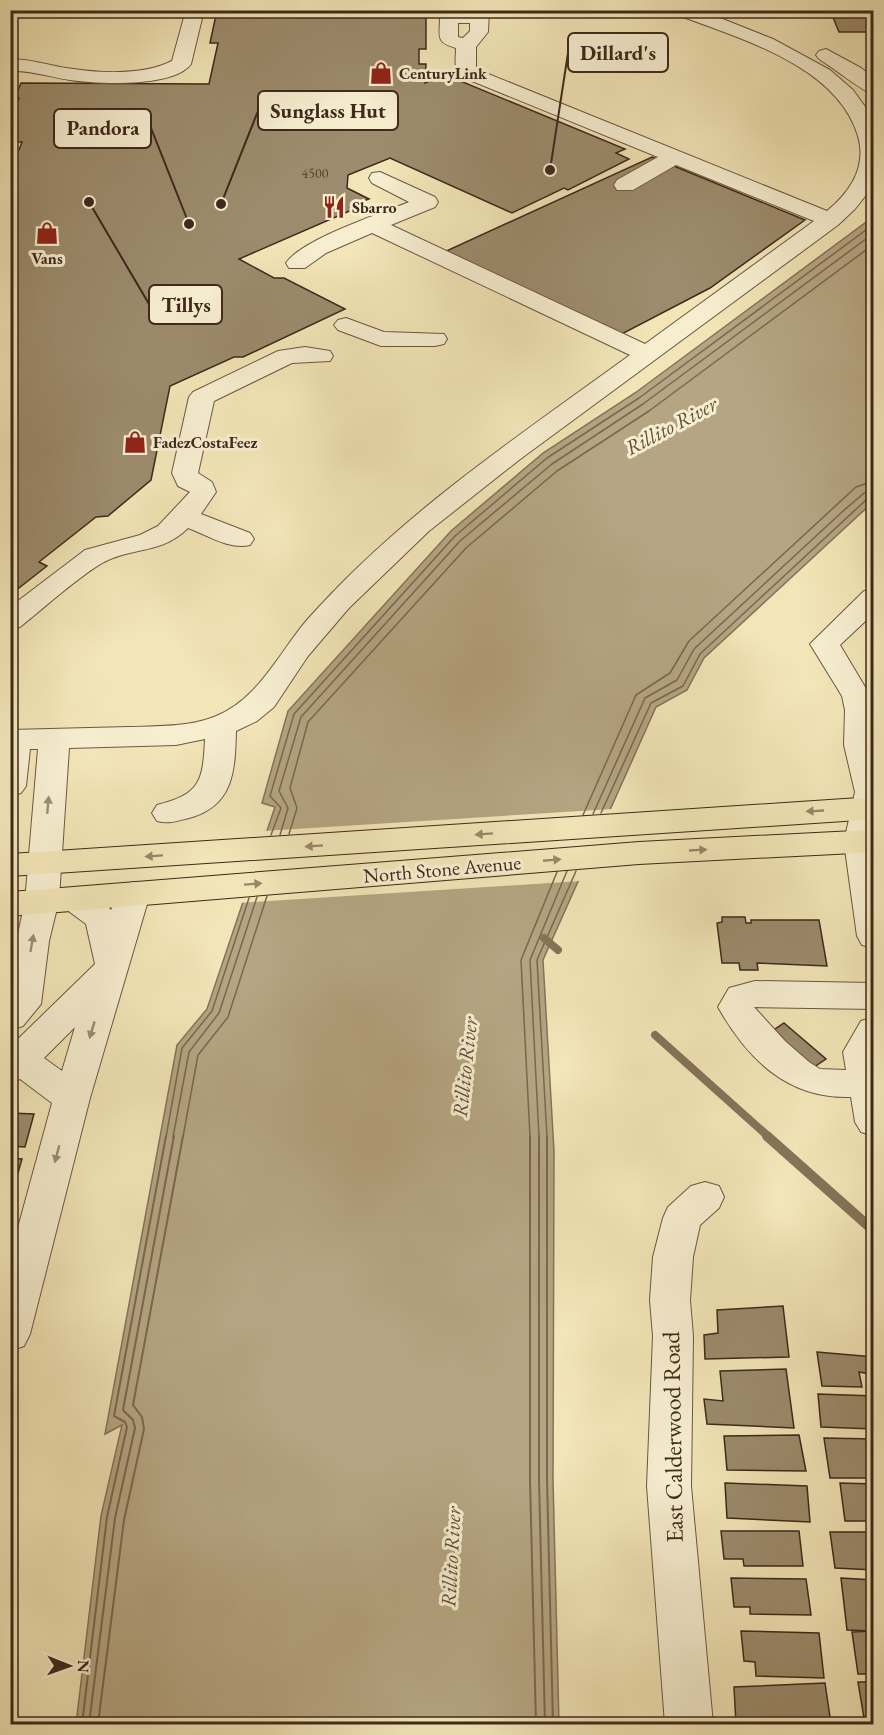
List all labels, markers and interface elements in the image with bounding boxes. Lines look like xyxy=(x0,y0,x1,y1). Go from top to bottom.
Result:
callout: Dillard's xyxy=(568,33,668,72)
text: Dillard's xyxy=(580,39,656,66)
shop icon: CenturyLink xyxy=(368,60,394,86)
place label: CenturyLink xyxy=(399,63,487,84)
callout: Sunglass Hut xyxy=(258,91,398,130)
text: Sunglass Hut xyxy=(270,97,386,124)
callout: Pandora xyxy=(54,109,151,148)
text: Pandora xyxy=(66,114,140,141)
house number: 4500 xyxy=(302,164,329,182)
restaurant icon: Sbarro xyxy=(321,194,347,220)
place label: Sbarro xyxy=(352,197,397,218)
shop icon: Vans xyxy=(34,220,60,246)
place label: Vans xyxy=(31,248,63,269)
callout: Tillys xyxy=(149,285,222,324)
text: Tillys xyxy=(161,291,211,318)
water label: Rillito River xyxy=(620,390,722,461)
shop icon: FadezCostaFeez xyxy=(122,429,148,455)
place label: FadezCostaFeez xyxy=(153,432,257,453)
one-way arrow xyxy=(43,796,53,815)
one-way arrow xyxy=(806,806,825,815)
one-way arrow xyxy=(474,829,493,838)
one-way arrow xyxy=(304,841,323,850)
one-way arrow xyxy=(688,846,707,855)
street label: North Stone Avenue xyxy=(362,849,522,889)
one-way arrow xyxy=(145,852,164,861)
one-way arrow xyxy=(543,856,562,865)
one-way arrow xyxy=(244,879,263,889)
one-way arrow xyxy=(28,934,37,953)
water label: Rillito River xyxy=(446,1014,483,1118)
one-way arrow xyxy=(87,1021,96,1039)
one-way arrow xyxy=(52,1145,62,1164)
street label: East Calderwood Road xyxy=(655,1330,690,1543)
water label: Rillito River xyxy=(434,1505,467,1608)
north arrow xyxy=(39,1636,99,1696)
text: N xyxy=(73,1660,94,1673)

